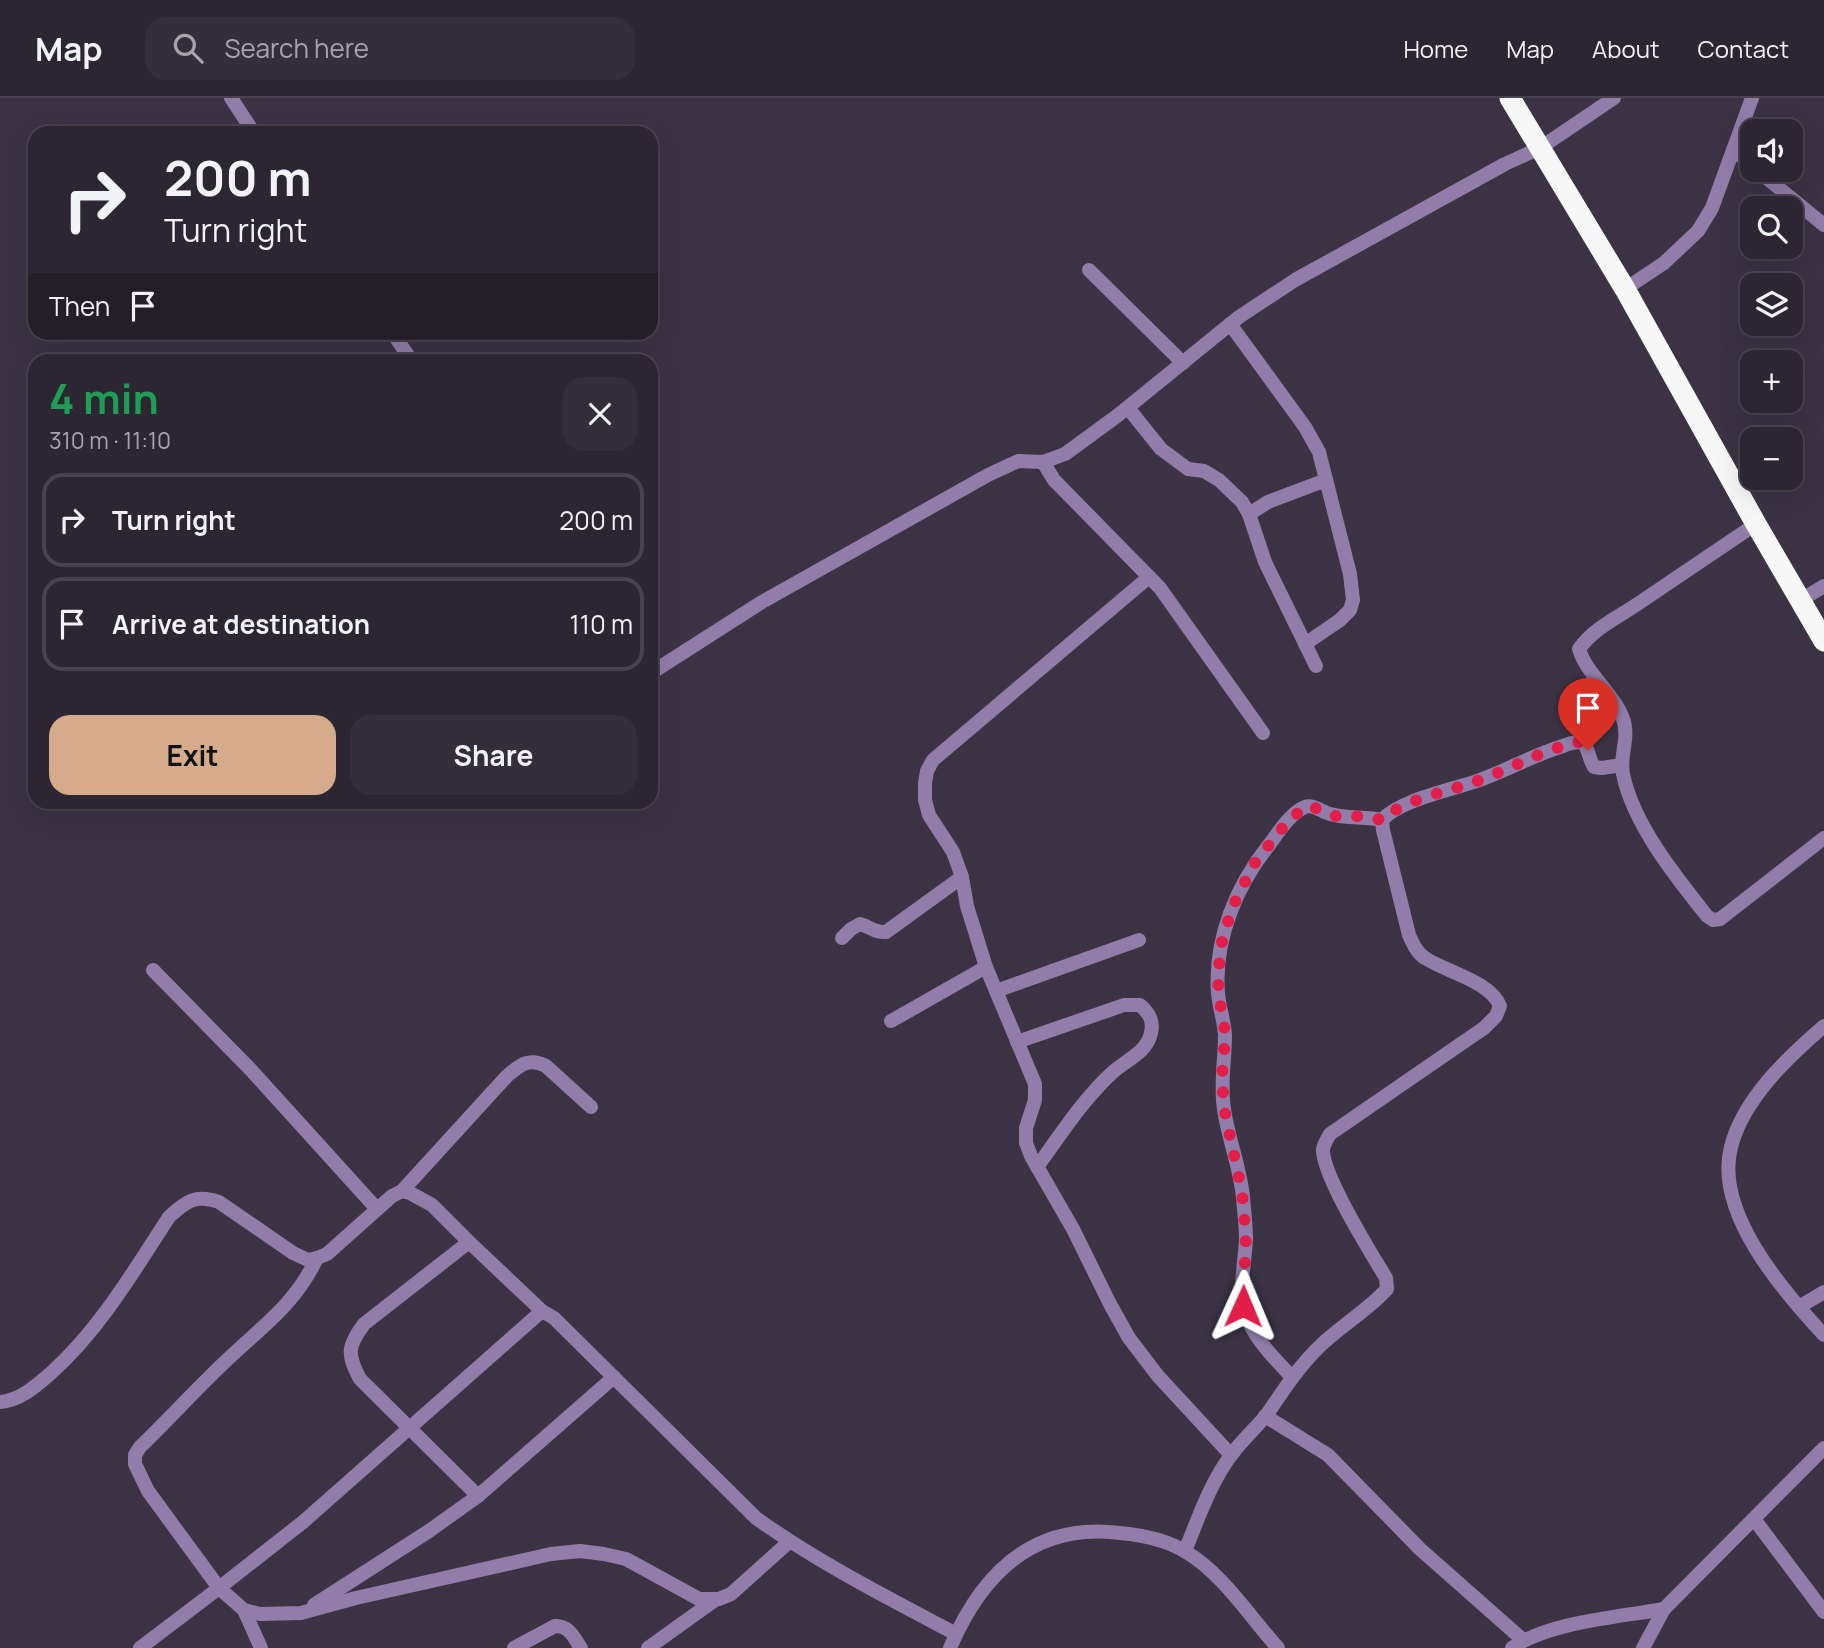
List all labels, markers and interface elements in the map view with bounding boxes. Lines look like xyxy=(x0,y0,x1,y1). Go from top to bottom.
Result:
search box xyxy=(145,17,635,80)
text: Map xyxy=(35,26,103,71)
icon: search xyxy=(169,29,207,67)
text: Search here xyxy=(225,30,369,66)
text: Home xyxy=(1403,32,1468,65)
text: Map xyxy=(1506,32,1554,65)
text: About xyxy=(1592,32,1660,65)
text: Contact xyxy=(1698,32,1789,65)
map controls xyxy=(1740,119,1803,490)
button: sound xyxy=(1740,119,1803,182)
text: 200 m xyxy=(164,144,312,211)
icon: right xyxy=(49,154,140,245)
button: search xyxy=(1740,196,1803,259)
text: Turn right xyxy=(164,208,307,252)
button: layers xyxy=(1740,273,1803,336)
icon: arrive xyxy=(124,287,162,325)
text: Then xyxy=(49,288,110,324)
button: + xyxy=(1740,350,1803,413)
text: 4 min xyxy=(49,369,159,427)
button: close xyxy=(563,377,637,451)
text: 310 m · 11:10 xyxy=(49,424,171,456)
button: − xyxy=(1740,427,1803,490)
icon: right xyxy=(53,501,91,539)
text: Turn right xyxy=(112,502,236,538)
text: 200 m xyxy=(559,502,633,538)
icon: arrive xyxy=(53,605,91,643)
text: Arrive at destination xyxy=(112,606,370,642)
text: 110 m xyxy=(570,606,633,642)
pin xyxy=(1558,678,1618,750)
icon: arrive xyxy=(1569,689,1607,727)
button: Exit xyxy=(49,715,336,795)
button: Share xyxy=(350,715,637,795)
position arrow xyxy=(1206,1269,1280,1343)

